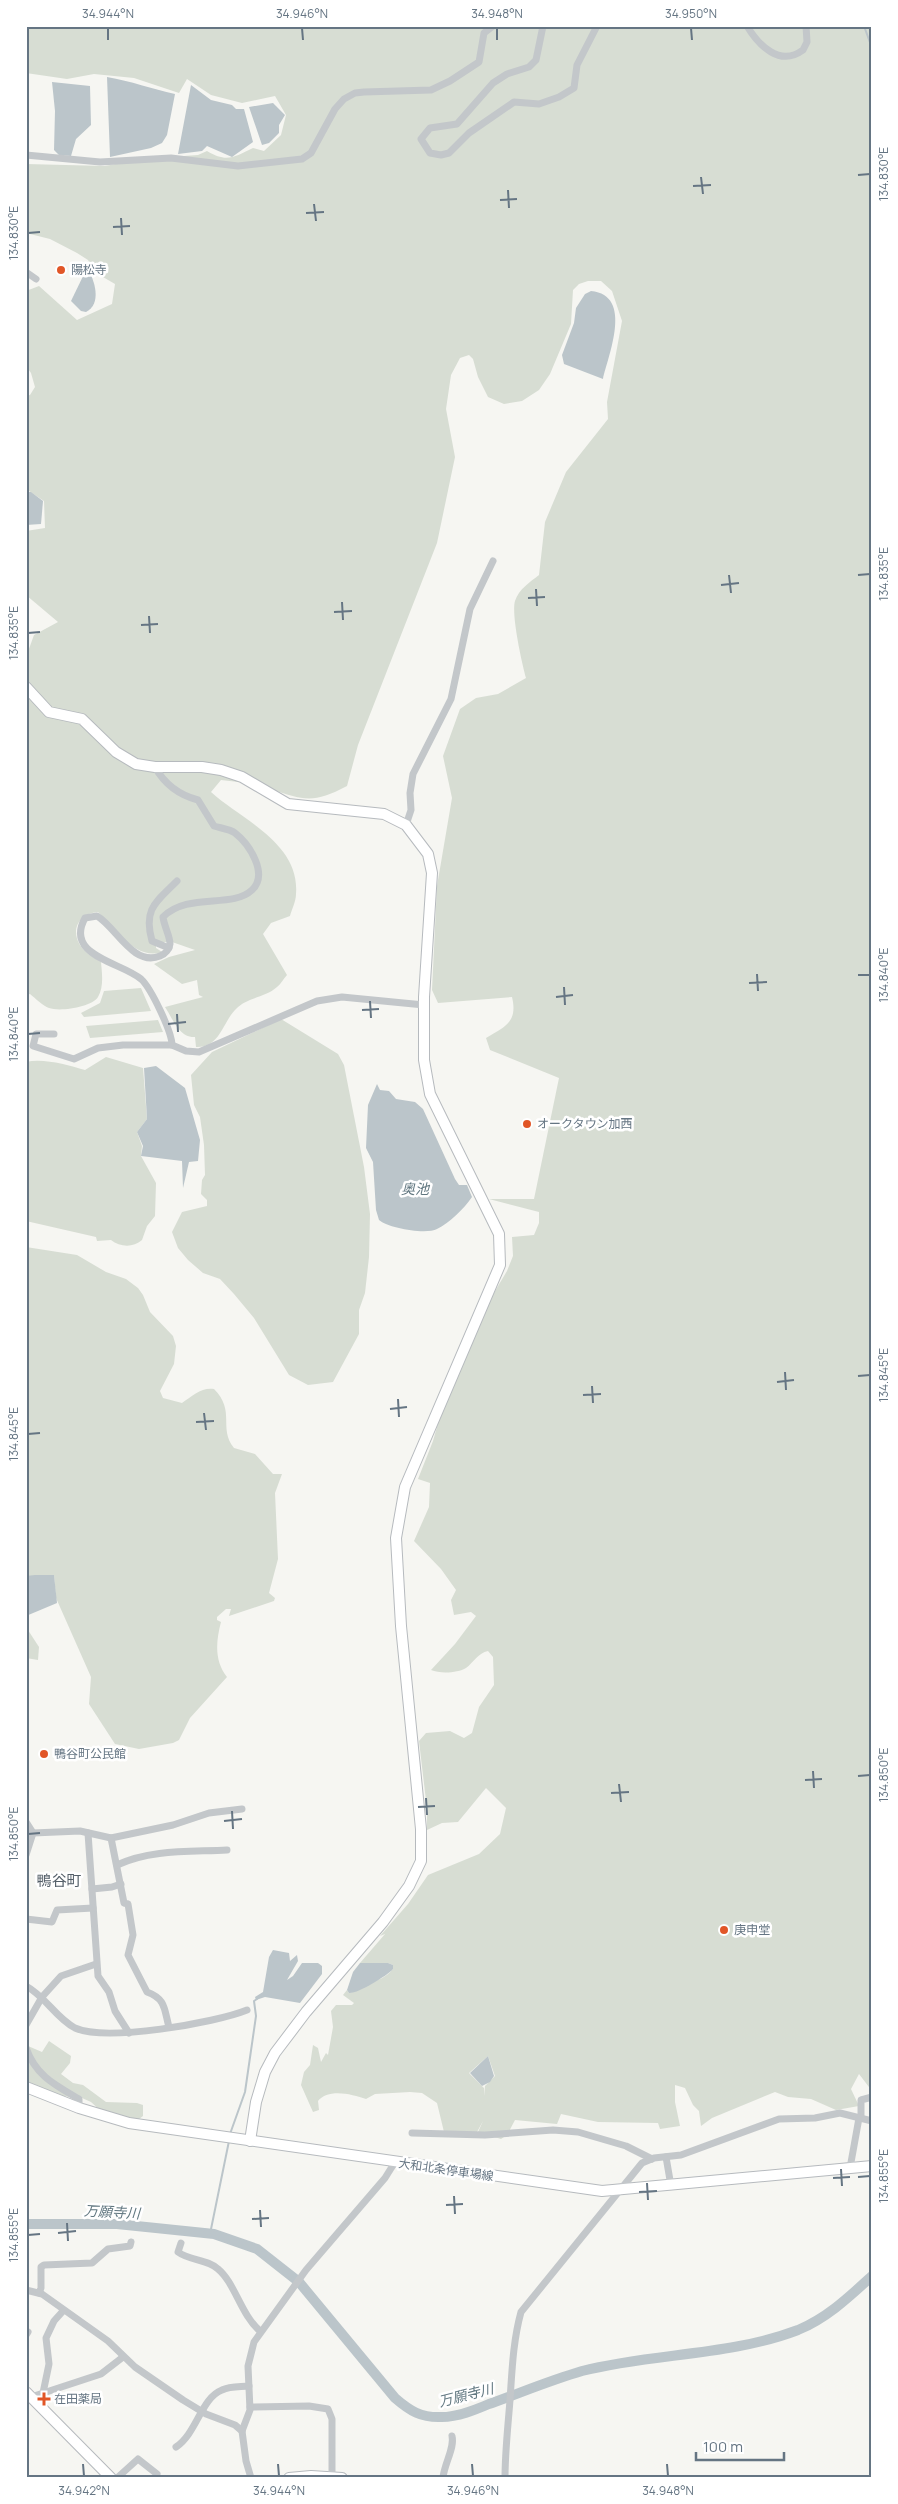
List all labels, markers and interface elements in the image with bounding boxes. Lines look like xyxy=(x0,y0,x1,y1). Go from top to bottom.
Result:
text: 34.944°N xyxy=(82,5,134,22)
text: 34.946°N xyxy=(276,5,328,22)
text: 34.948°N xyxy=(471,5,523,22)
text: 34.950°N xyxy=(665,5,717,22)
text: 134.830°E xyxy=(875,147,892,201)
text: 134.830°E xyxy=(5,206,22,260)
place label: 陽松寺 xyxy=(71,261,107,278)
marker: 陽松寺 xyxy=(55,264,67,276)
text: 134.835°E xyxy=(875,547,892,601)
text: 134.835°E xyxy=(5,606,22,660)
text: 134.840°E xyxy=(875,947,892,1002)
text: 134.840°E xyxy=(5,1006,22,1061)
place label: オークタウン加西 xyxy=(537,1115,633,1132)
marker: オークタウン加西 xyxy=(521,1118,533,1130)
water label: 奥池 xyxy=(401,1179,431,1198)
text: 134.845°E xyxy=(875,1348,892,1402)
text: 134.845°E xyxy=(5,1407,22,1461)
place label: 鴨谷町公民館 xyxy=(54,1745,126,1762)
marker: 鴨谷町公民館 xyxy=(38,1748,50,1760)
text: 134.850°E xyxy=(875,1748,892,1802)
text: 134.850°E xyxy=(5,1807,22,1861)
district label: 鴨谷町 xyxy=(36,1870,82,1891)
place label: 庚申堂 xyxy=(734,1921,770,1938)
marker: 庚申堂 xyxy=(718,1924,730,1936)
text: 134.855°E xyxy=(875,2149,892,2203)
street label: 大和北条停車場線 xyxy=(397,2154,495,2185)
water label: 万願寺川 xyxy=(84,2201,142,2223)
text: 134.855°E xyxy=(5,2208,22,2262)
water label: 万願寺川 xyxy=(436,2378,497,2411)
place label: 在田薬局 xyxy=(54,2390,102,2407)
marker: 在田薬局 xyxy=(38,2393,50,2405)
scale bar xyxy=(696,2429,783,2461)
text: 100 m xyxy=(703,2436,743,2457)
text: 34.942°N xyxy=(58,2482,110,2499)
text: 34.944°N xyxy=(253,2482,305,2499)
text: 34.946°N xyxy=(447,2482,499,2499)
text: 34.948°N xyxy=(642,2482,694,2499)

